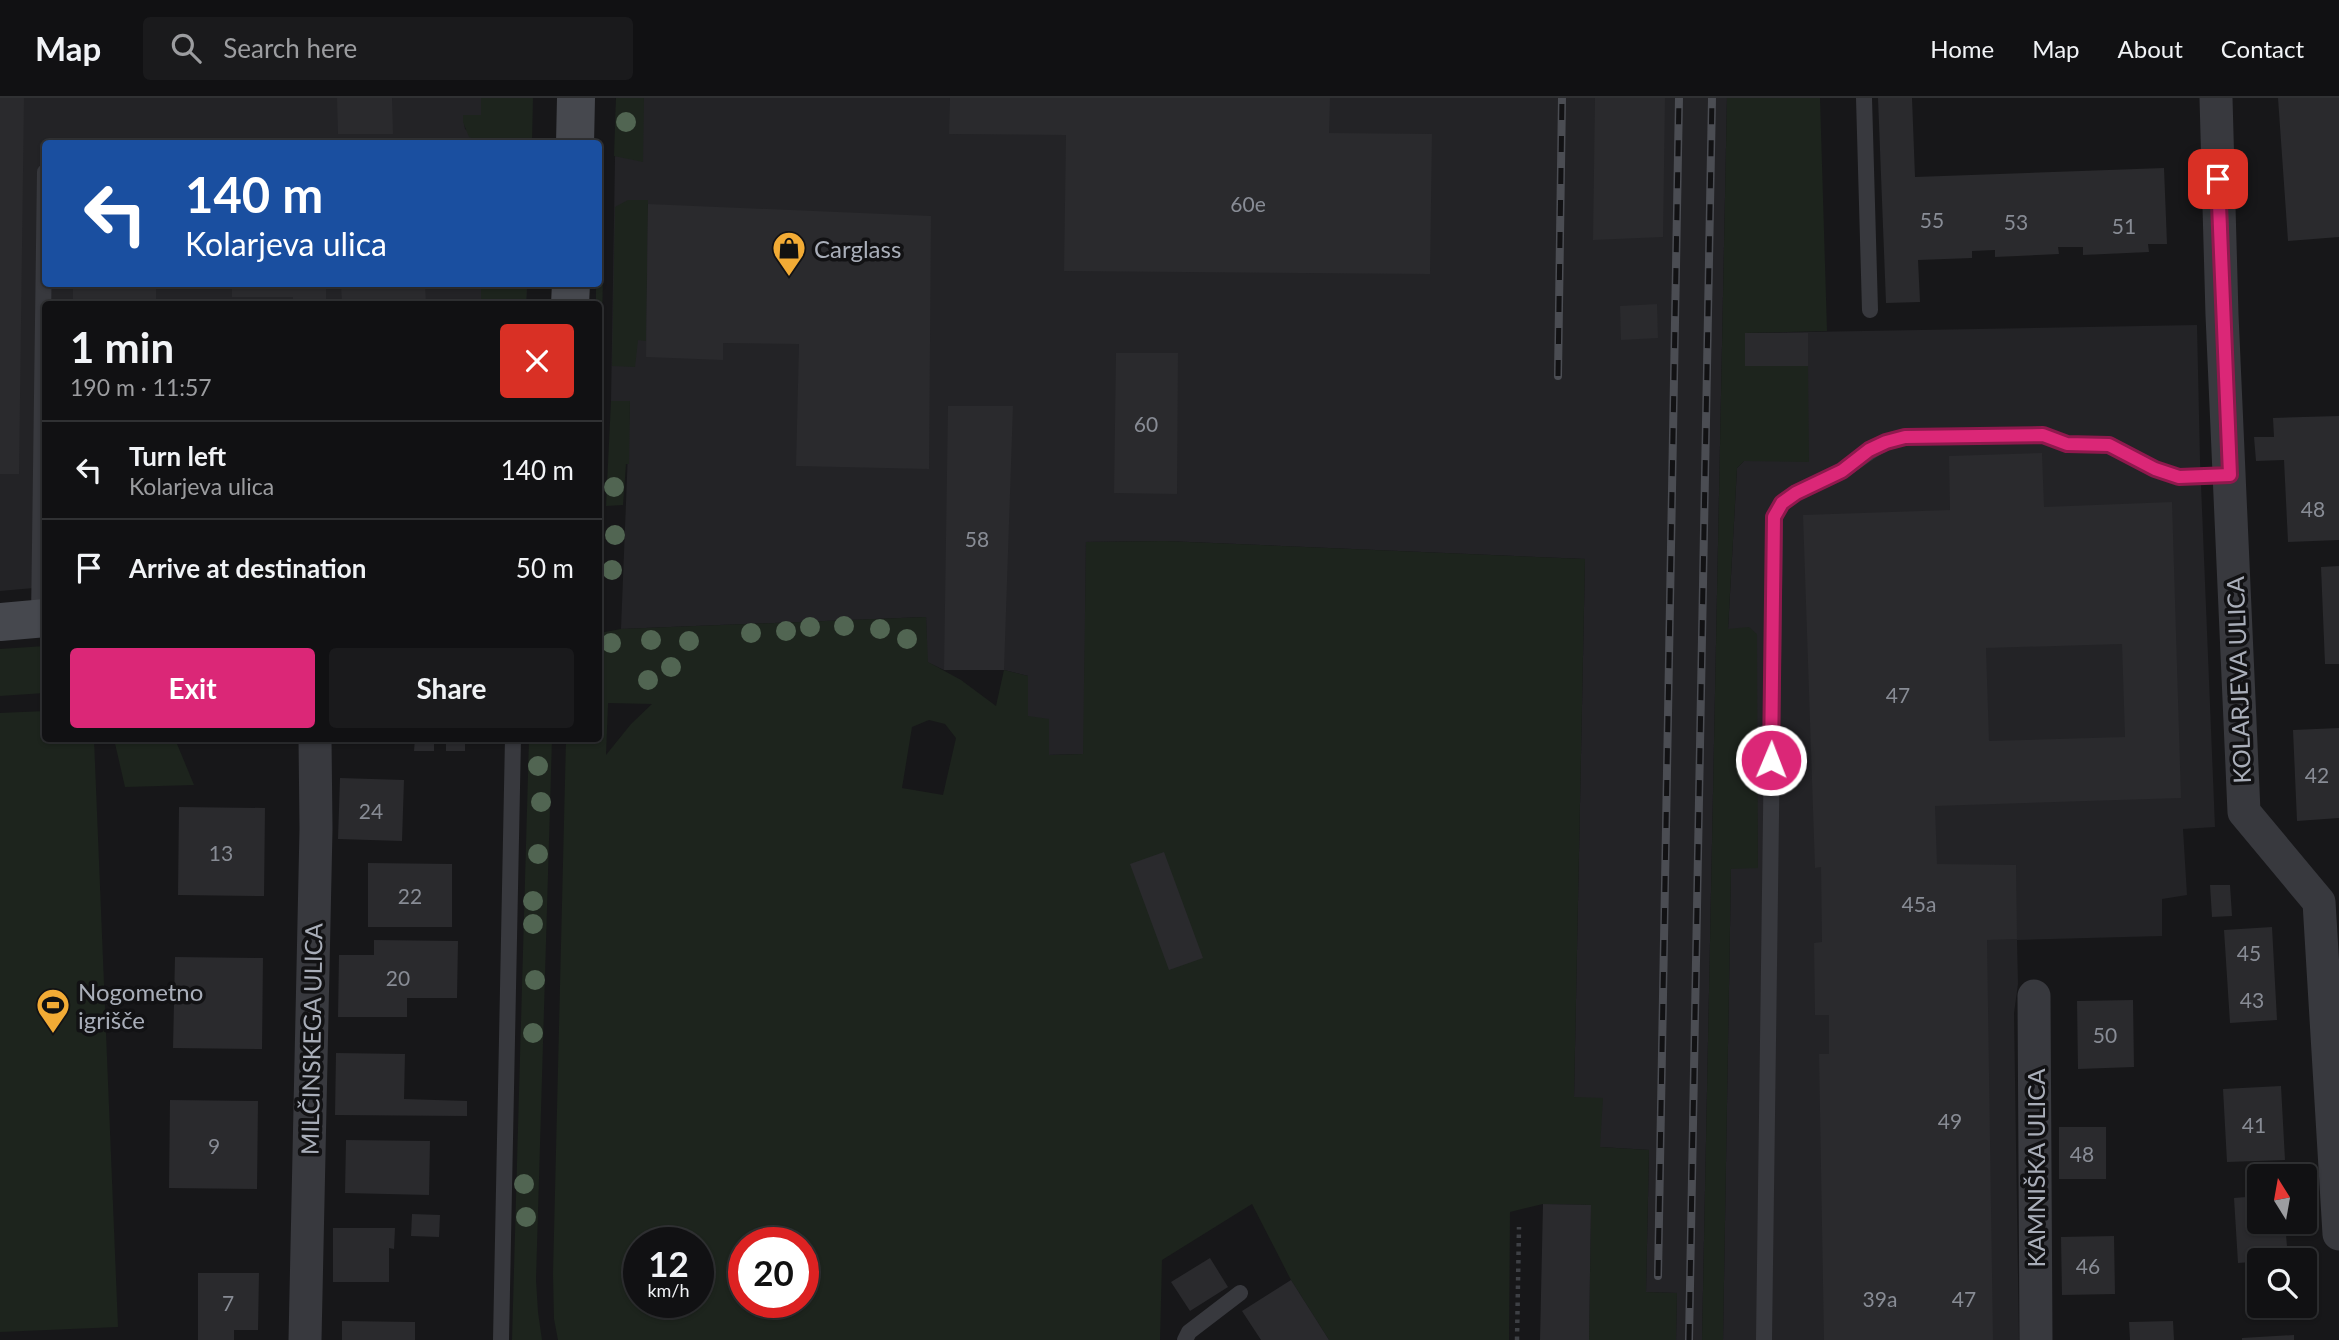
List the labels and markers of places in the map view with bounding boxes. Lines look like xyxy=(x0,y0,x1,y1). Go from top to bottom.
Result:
pin xyxy=(2188,149,2248,209)
shop icon: Carglass xyxy=(770,229,808,278)
place label: Carglass xyxy=(814,234,901,263)
place label: Nogometno igrišče xyxy=(78,977,203,1034)
sports icon: Nogometno igrišče xyxy=(34,986,72,1035)

